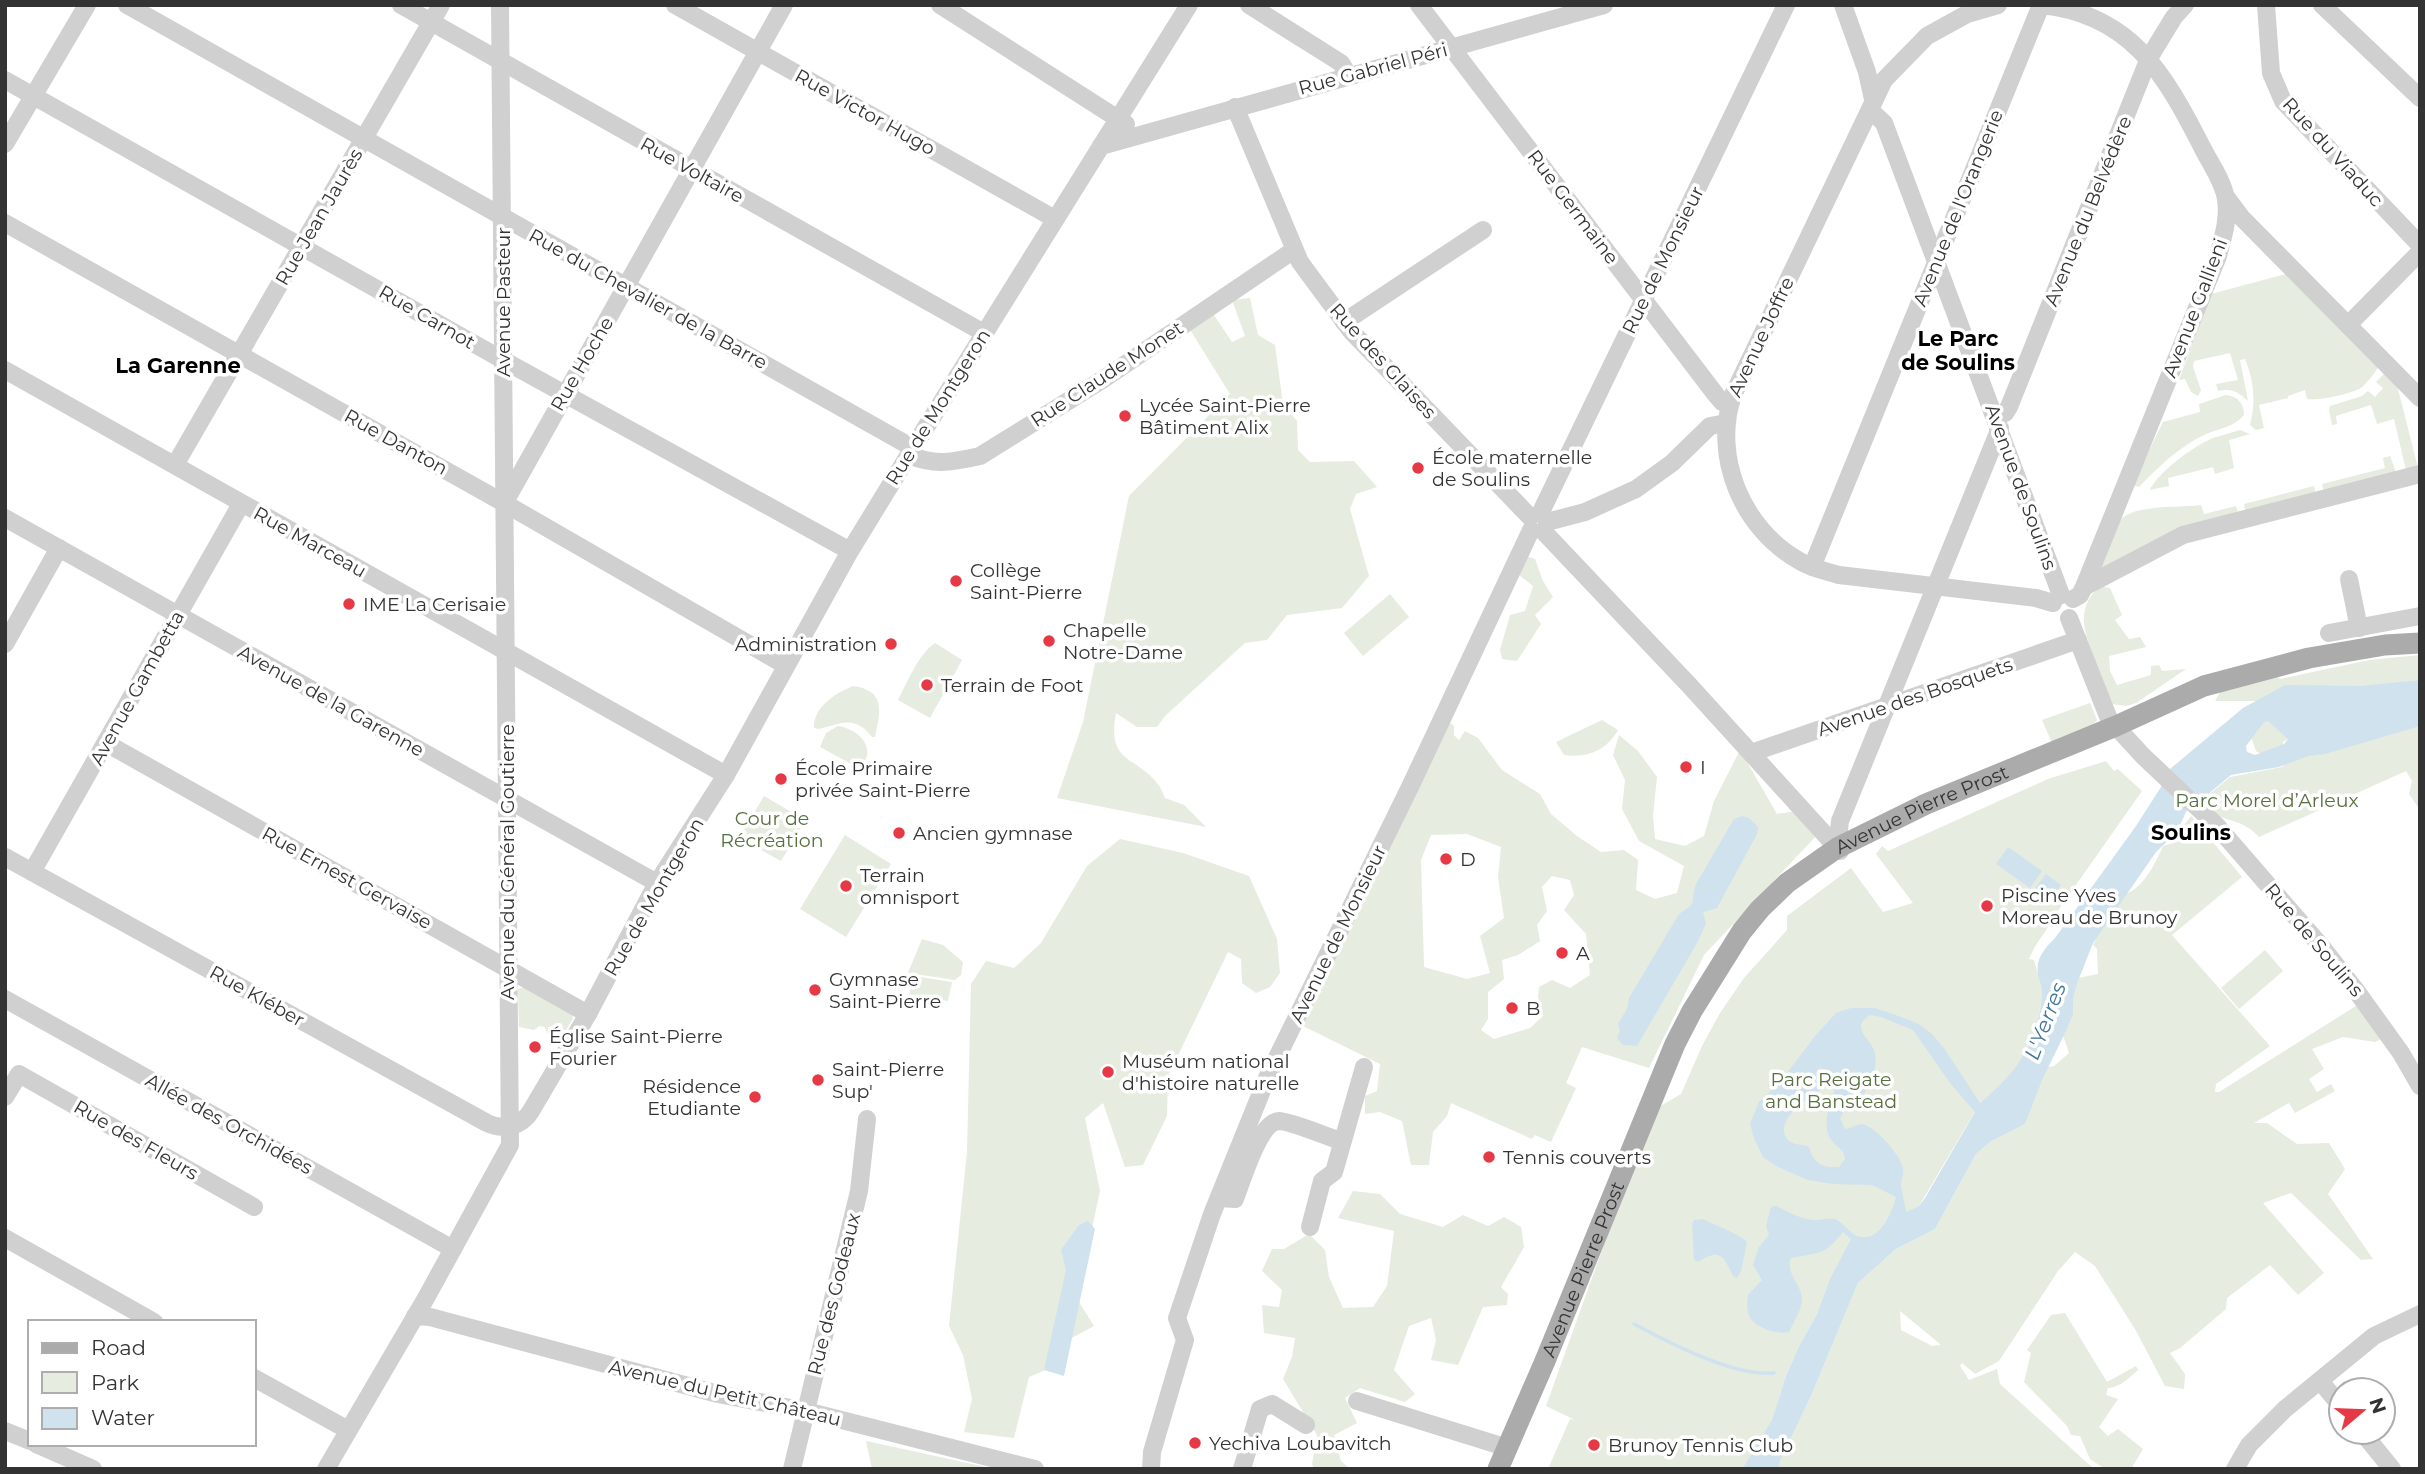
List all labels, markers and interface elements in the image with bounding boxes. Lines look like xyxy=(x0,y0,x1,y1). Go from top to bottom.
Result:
street label: Rue Gabriel Péri xyxy=(1296,38,1450,100)
street label: Rue Victor Hugo xyxy=(791,64,939,160)
street label: Rue du Viaduc xyxy=(2278,93,2388,211)
street label: Avenue de l'Orangerie xyxy=(1908,106,2008,310)
street label: Avenue du Belvédère xyxy=(2039,113,2137,309)
street label: Rue Voltaire xyxy=(636,132,748,208)
street label: Rue Jean Jaurès xyxy=(270,144,368,290)
street label: Rue Germaine xyxy=(1522,145,1624,269)
street label: Rue de Monsieur xyxy=(1617,182,1709,338)
street label: Rue du Chevalier de la Barre xyxy=(525,224,771,374)
street label: Avenue Pasteur xyxy=(492,227,515,377)
street label: Avenue Gallieni xyxy=(2158,235,2232,381)
street label: Avenue Joffre xyxy=(1723,273,1799,401)
street label: Rue Carnot xyxy=(375,280,480,354)
street label: Rue des Glaises xyxy=(1325,298,1441,424)
street label: Rue Hoche xyxy=(546,313,618,415)
street label: Rue Claude Monet xyxy=(1027,316,1188,432)
street label: Rue de Montgeron xyxy=(881,325,995,489)
district label: Le Parc de Soulins xyxy=(1901,326,2015,375)
district label: La Garenne xyxy=(115,353,241,378)
place label: Lycée Saint-Pierre Bâtiment Alix xyxy=(1139,394,1311,439)
street label: Avenue de Soulins xyxy=(1980,401,2062,573)
street label: Rue Danton xyxy=(340,404,452,480)
marker: Lycée Saint-Pierre Bâtiment Alix xyxy=(1117,408,1133,424)
place label: École maternelle de Soulins xyxy=(1432,446,1592,491)
marker: École maternelle de Soulins xyxy=(1410,460,1426,476)
street label: Rue Marceau xyxy=(250,502,370,582)
place label: Collège Saint-Pierre xyxy=(970,559,1082,604)
marker: Collège Saint-Pierre xyxy=(948,573,964,589)
place label: IME La Cerisaie xyxy=(363,593,506,616)
marker: IME La Cerisaie xyxy=(341,596,357,612)
street label: Avenue Gambetta xyxy=(85,607,189,769)
place label: Chapelle Notre-Dame xyxy=(1063,619,1183,664)
place label: Administration xyxy=(735,633,877,656)
marker: Chapelle Notre-Dame xyxy=(1041,633,1057,649)
marker: Administration xyxy=(883,636,899,652)
street label: Avenue de la Garenne xyxy=(234,640,428,762)
street label: Avenue des Bosquets xyxy=(1814,653,2016,741)
place label: Terrain de Foot xyxy=(941,674,1084,697)
marker: Terrain de Foot xyxy=(919,677,935,693)
street label: Avenue du Général Goutierre xyxy=(496,724,519,1000)
place label: I xyxy=(1700,756,1706,779)
place label: École Primaire privée Saint-Pierre xyxy=(795,757,971,802)
marker: I xyxy=(1678,759,1694,775)
street label: Avenue Pierre Prost xyxy=(1831,760,2012,859)
marker: École Primaire privée Saint-Pierre xyxy=(773,771,789,787)
park label: Parc Morel d’Arleux xyxy=(2175,789,2359,812)
park label: Cour de Récréation xyxy=(720,807,824,852)
street label: Rue de Montgeron xyxy=(599,814,709,980)
district label: Soulins xyxy=(2151,820,2231,845)
street label: Rue Ernest Gervaise xyxy=(258,822,436,934)
place label: Ancien gymnase xyxy=(913,822,1073,845)
marker: Ancien gymnase xyxy=(891,825,907,841)
street label: Avenue de Monsieur xyxy=(1285,841,1391,1027)
place label: D xyxy=(1460,848,1476,871)
marker: D xyxy=(1438,851,1454,867)
place label: Terrain omnisport xyxy=(860,864,960,909)
marker: Terrain omnisport xyxy=(838,878,854,894)
street label: Rue de Soulins xyxy=(2260,879,2368,1001)
place label: Piscine Yves Moreau de Brunoy xyxy=(2001,884,2178,929)
marker: Piscine Yves Moreau de Brunoy xyxy=(1979,898,1995,914)
place label: A xyxy=(1576,942,1590,965)
marker: A xyxy=(1554,945,1570,961)
street label: Rue Kléber xyxy=(205,960,309,1032)
place label: Gymnase Saint-Pierre xyxy=(829,968,941,1013)
water label: L'Yerres xyxy=(2019,979,2071,1063)
marker: Gymnase Saint-Pierre xyxy=(807,982,823,998)
place label: B xyxy=(1526,997,1540,1020)
marker: B xyxy=(1504,1000,1520,1016)
place label: Église Saint-Pierre Fourier xyxy=(549,1025,723,1070)
marker: Église Saint-Pierre Fourier xyxy=(527,1039,543,1055)
place label: Muséum national d'histoire naturelle xyxy=(1122,1050,1299,1095)
place label: Saint-Pierre Sup' xyxy=(832,1058,944,1103)
marker: Muséum national d'histoire naturelle xyxy=(1100,1064,1116,1080)
park label: Parc Reigate and Banstead xyxy=(1765,1068,1897,1113)
street label: Allée des Orchidées xyxy=(142,1069,316,1179)
marker: Saint-Pierre Sup' xyxy=(810,1072,826,1088)
place label: Résidence Etudiante xyxy=(642,1075,741,1120)
marker: Résidence Etudiante xyxy=(747,1089,763,1105)
street label: Rue des Fleurs xyxy=(70,1095,202,1185)
place label: Tennis couverts xyxy=(1503,1146,1651,1169)
marker: Tennis couverts xyxy=(1481,1149,1497,1165)
street label: Avenue Pierre Prost xyxy=(1536,1178,1629,1360)
street label: Rue des Godeaux xyxy=(803,1211,865,1377)
legend xyxy=(28,1320,256,1446)
text: Road xyxy=(91,1335,146,1360)
street label: Avenue du Petit Château xyxy=(607,1355,843,1431)
text: Park xyxy=(91,1370,139,1395)
north arrow xyxy=(2327,1376,2397,1446)
text: N xyxy=(2364,1395,2391,1417)
text: Water xyxy=(91,1405,155,1430)
place label: Yechiva Loubavitch xyxy=(1209,1432,1392,1455)
place label: Brunoy Tennis Club xyxy=(1608,1434,1793,1457)
marker: Yechiva Loubavitch xyxy=(1187,1435,1203,1451)
marker: Brunoy Tennis Club xyxy=(1586,1437,1602,1453)

